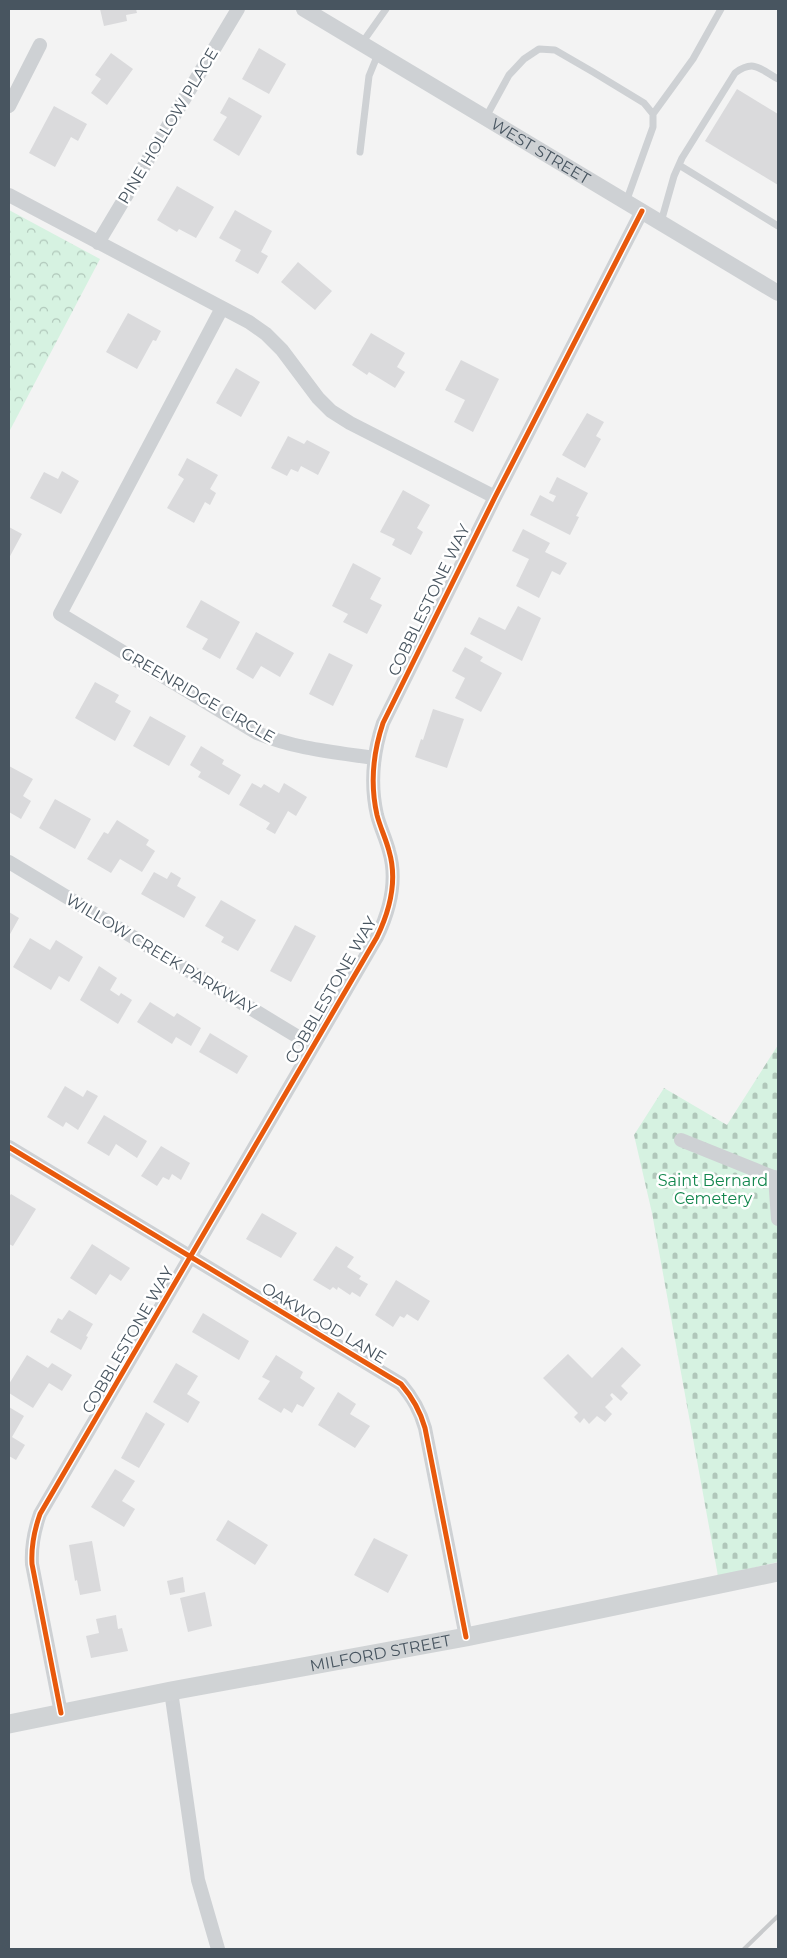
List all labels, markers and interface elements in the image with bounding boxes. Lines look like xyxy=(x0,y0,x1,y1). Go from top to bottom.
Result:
street label: PINE HOLLOW PLACE xyxy=(114,45,222,207)
street label: WEST STREET xyxy=(488,114,595,188)
street label: COBBLESTONE WAY xyxy=(384,520,474,679)
street label: GREENRIDGE CIRCLE xyxy=(118,643,278,747)
street label: WILLOW CREEK PARKWAY xyxy=(62,890,260,1019)
street label: COBBLESTONE WAY xyxy=(281,912,381,1067)
park label: Saint Bernard Cemetery xyxy=(658,1171,768,1208)
street label: COBBLESTONE WAY xyxy=(78,1262,178,1417)
street label: OAKWOOD LANE xyxy=(258,1278,390,1368)
street label: MILFORD STREET xyxy=(308,1630,453,1675)

